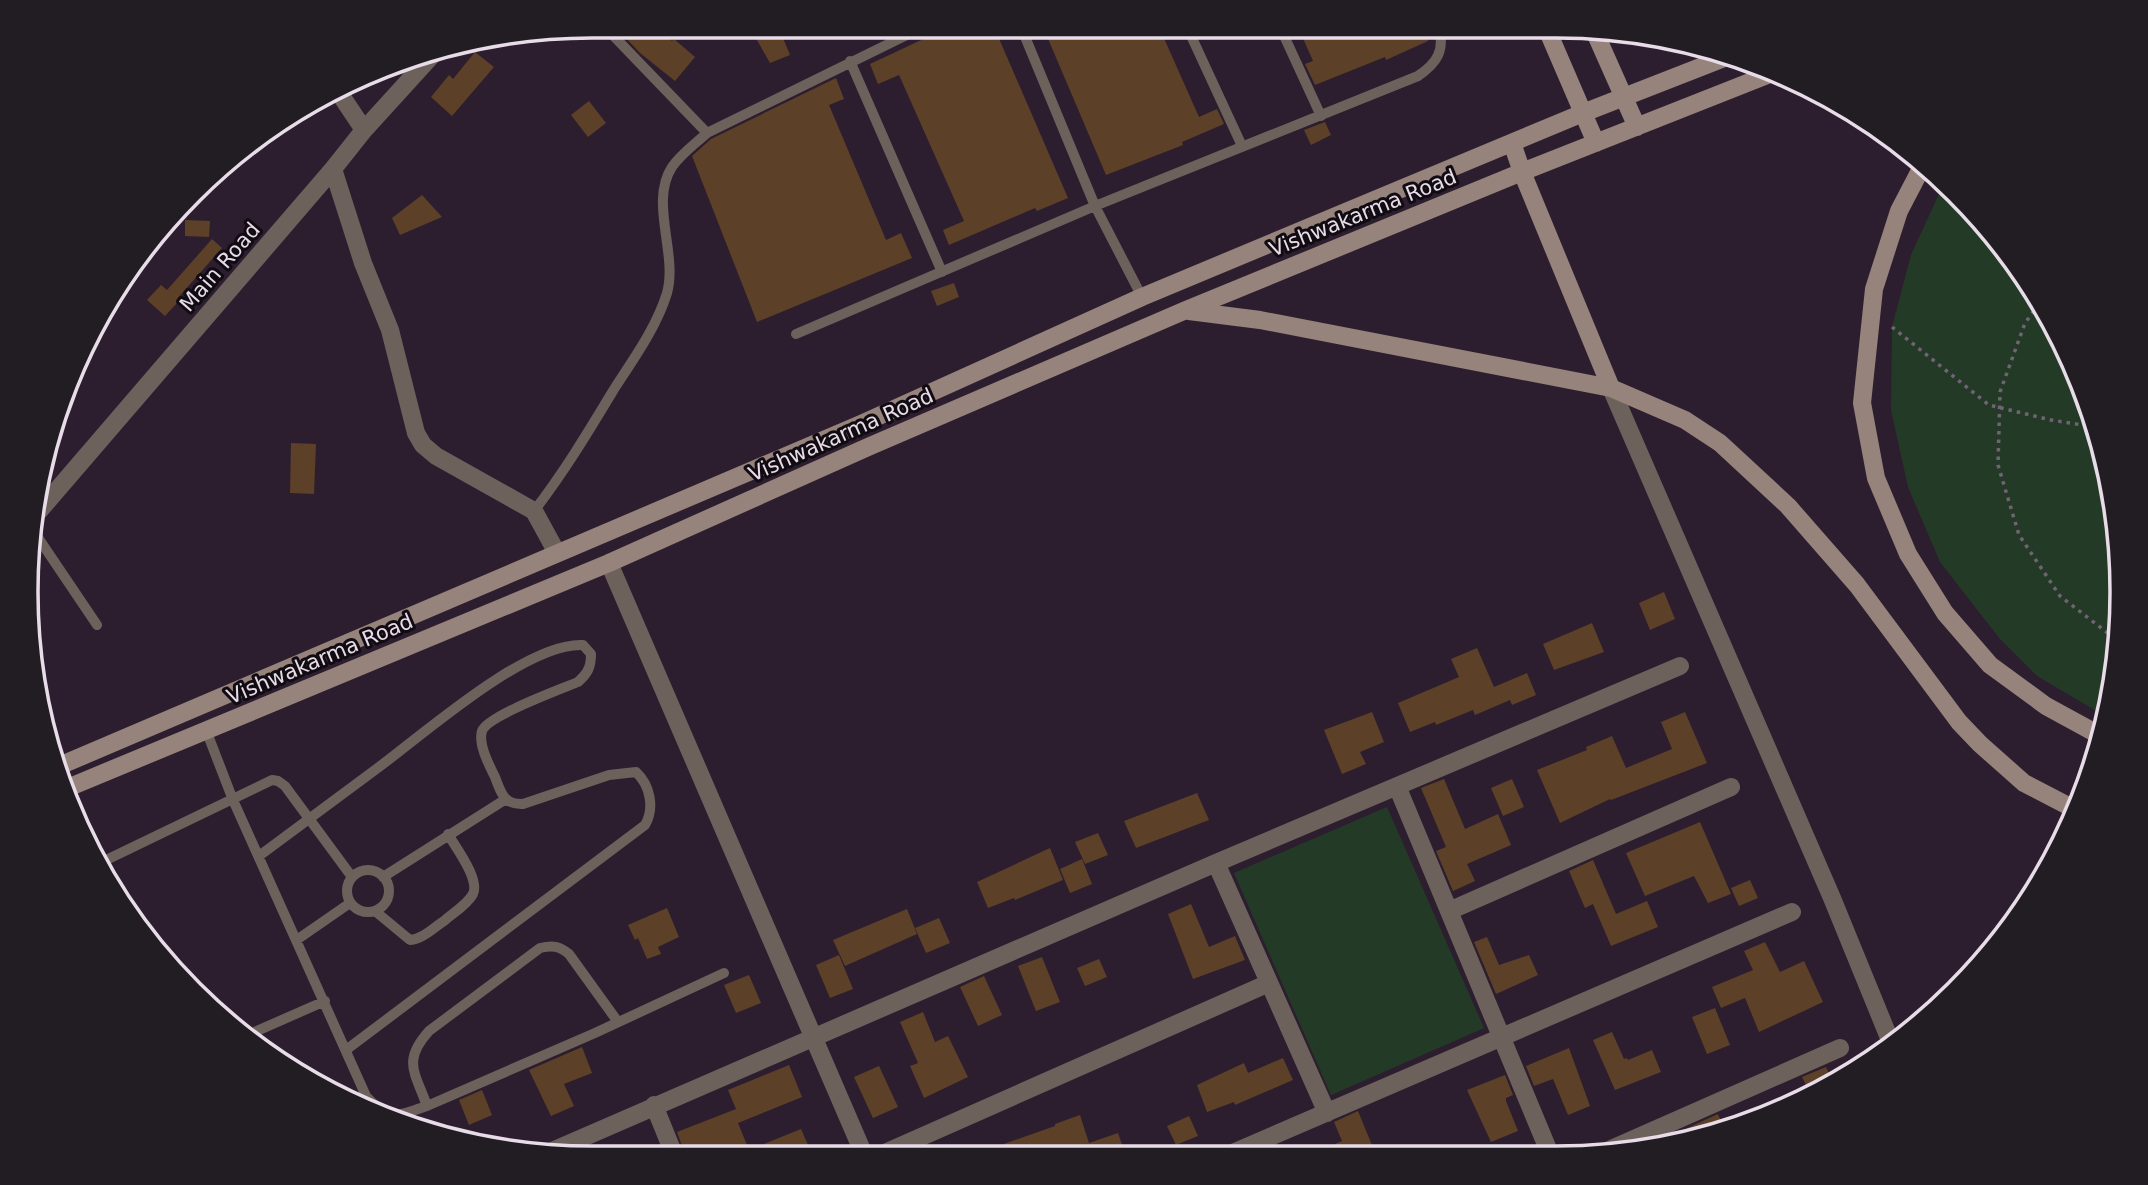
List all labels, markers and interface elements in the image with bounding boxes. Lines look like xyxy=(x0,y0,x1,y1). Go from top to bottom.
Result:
street label: Vishwakarma Road xyxy=(1266,164,1460,262)
street label: Main Road xyxy=(175,218,265,316)
street label: Vishwakarma Road xyxy=(745,383,937,487)
street label: Vishwakarma Road xyxy=(223,609,417,709)

